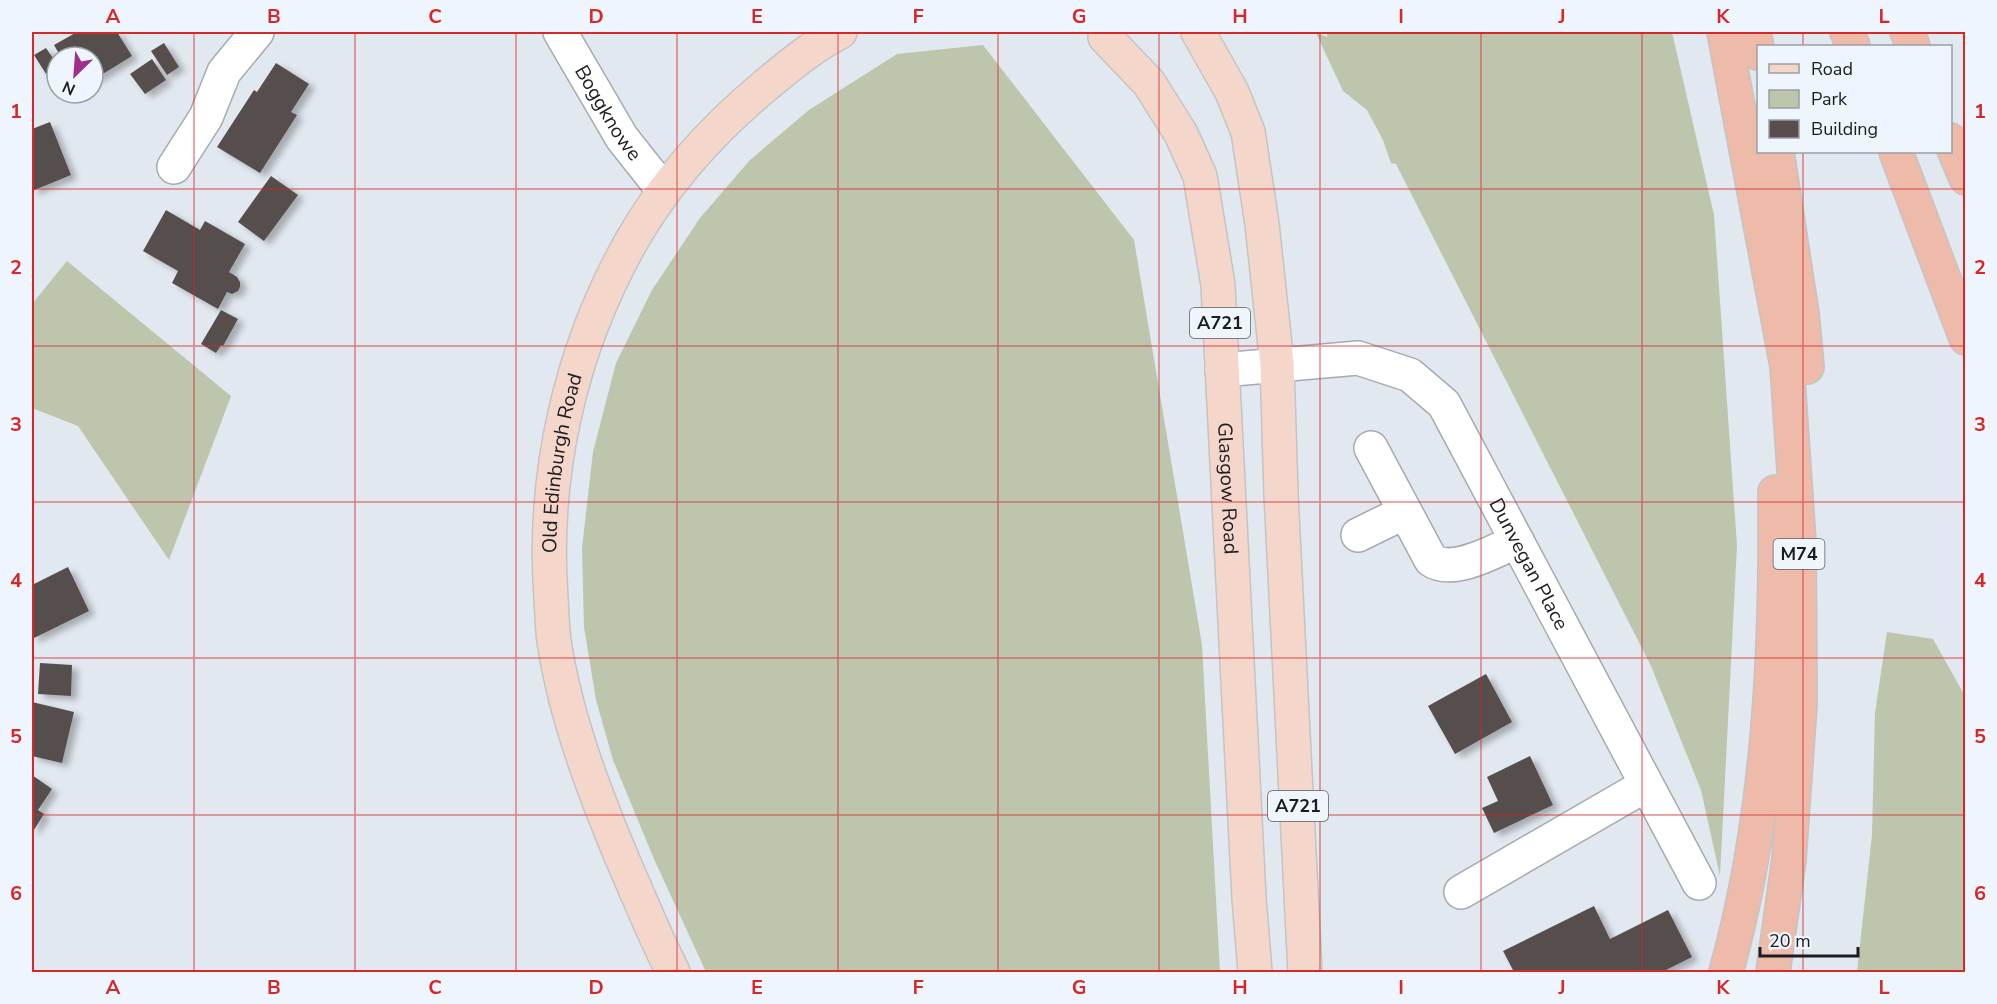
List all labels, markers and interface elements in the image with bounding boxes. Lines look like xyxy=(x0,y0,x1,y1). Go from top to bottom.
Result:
text: A xyxy=(106,3,121,30)
text: B xyxy=(267,3,281,30)
text: C xyxy=(428,3,442,30)
text: D xyxy=(588,3,604,30)
text: E xyxy=(751,3,763,30)
text: F xyxy=(912,3,924,30)
text: G xyxy=(1072,3,1086,30)
text: H xyxy=(1232,3,1248,30)
text: I xyxy=(1398,3,1404,30)
text: J xyxy=(1557,3,1566,30)
text: K xyxy=(1716,3,1730,30)
text: L xyxy=(1878,3,1890,30)
north arrow xyxy=(45,45,105,105)
legend xyxy=(1757,45,1952,153)
text: Road xyxy=(1811,57,1853,81)
street label: Boggknowe xyxy=(568,60,648,166)
text: N xyxy=(59,75,79,100)
text: Park xyxy=(1811,87,1848,111)
text: 1 xyxy=(10,98,22,125)
text: 1 xyxy=(1974,98,1986,125)
text: Building xyxy=(1811,117,1878,141)
text: 2 xyxy=(10,254,22,281)
text: 2 xyxy=(1974,254,1986,281)
road number: A721 xyxy=(1190,308,1250,338)
street label: Old Edinburgh Road xyxy=(536,370,589,553)
text: 3 xyxy=(10,411,22,438)
text: 3 xyxy=(1974,411,1986,438)
street label: Glasgow Road xyxy=(1211,422,1245,555)
street label: Dunvegan Place xyxy=(1482,493,1575,635)
road number: M74 xyxy=(1774,539,1824,569)
text: 4 xyxy=(10,567,22,594)
text: 4 xyxy=(1974,567,1986,594)
text: 5 xyxy=(10,723,22,750)
text: 5 xyxy=(1974,723,1986,750)
road number: A721 xyxy=(1268,791,1328,821)
text: 6 xyxy=(10,880,22,907)
text: 6 xyxy=(1974,880,1986,907)
scale bar xyxy=(1760,920,1858,958)
text: 20 m xyxy=(1769,929,1811,953)
text: A xyxy=(106,974,121,1001)
text: B xyxy=(267,974,281,1001)
text: C xyxy=(428,974,442,1001)
text: D xyxy=(588,974,604,1001)
text: E xyxy=(751,974,763,1001)
text: F xyxy=(912,974,924,1001)
text: G xyxy=(1072,974,1086,1001)
text: H xyxy=(1232,974,1248,1001)
text: I xyxy=(1398,974,1404,1001)
text: J xyxy=(1557,974,1566,1001)
text: K xyxy=(1716,974,1730,1001)
text: L xyxy=(1878,974,1890,1001)

